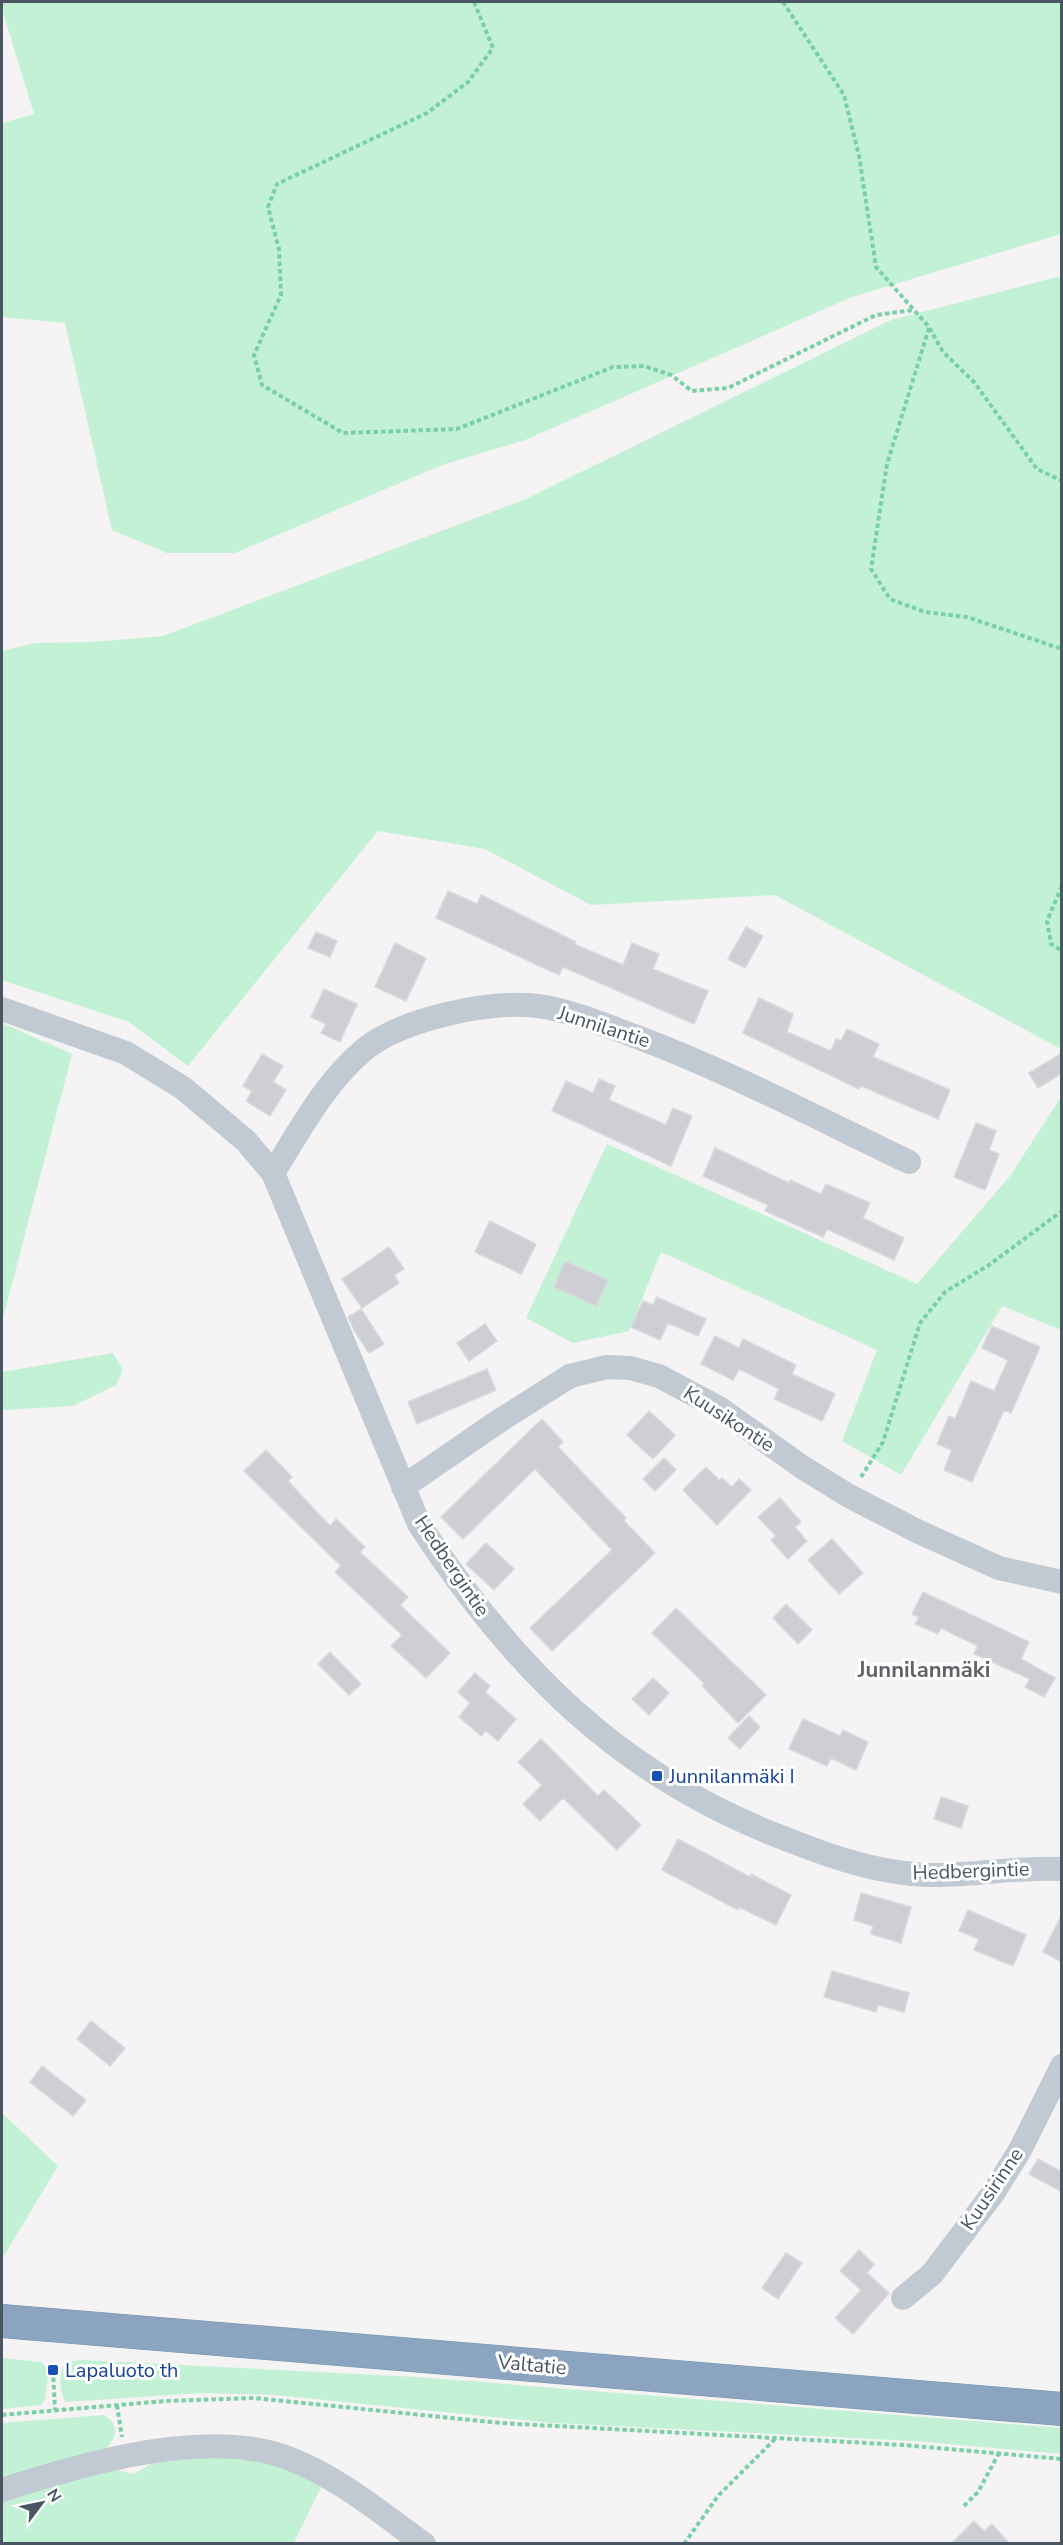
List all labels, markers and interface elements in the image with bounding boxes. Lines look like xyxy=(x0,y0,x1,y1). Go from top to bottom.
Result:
street label: Junnilantie xyxy=(554,999,653,1055)
street label: Kuusikontie xyxy=(678,1379,780,1459)
street label: Hedbergintie xyxy=(408,1510,496,1622)
district label: Junnilanmäki xyxy=(857,1655,990,1685)
place label: Junnilanmäki I xyxy=(668,1763,795,1790)
marker: Junnilanmäki I xyxy=(650,1769,664,1783)
street label: Hedbergintie xyxy=(912,1855,1030,1887)
street label: Kuusirinne xyxy=(954,2142,1030,2236)
street label: Valtatie xyxy=(496,2348,567,2381)
place label: Lapaluoto th xyxy=(65,2357,178,2384)
marker: Lapaluoto th xyxy=(46,2363,60,2377)
north arrow xyxy=(12,2473,72,2533)
text: N xyxy=(41,2485,66,2506)

